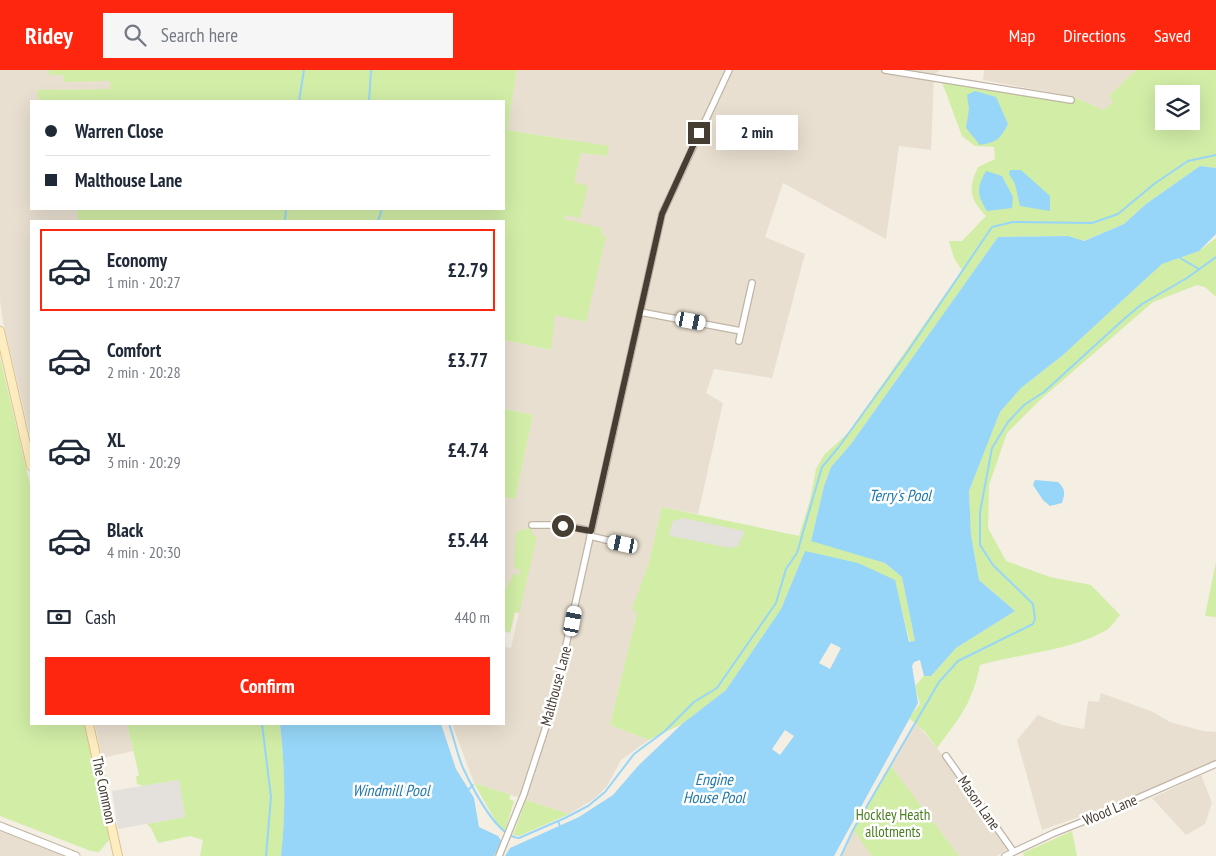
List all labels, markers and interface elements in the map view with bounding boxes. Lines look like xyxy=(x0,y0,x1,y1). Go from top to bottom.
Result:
search box xyxy=(103,13,453,58)
text: Ridey xyxy=(25,20,73,51)
icon: search xyxy=(121,21,149,49)
text: Search here xyxy=(161,23,238,47)
text: Map xyxy=(1009,24,1035,47)
text: Directions xyxy=(1063,24,1126,47)
text: Saved xyxy=(1154,24,1191,47)
map controls xyxy=(1155,85,1200,130)
button: layers xyxy=(1155,85,1200,130)
callout: 2 min xyxy=(716,116,799,150)
text: Warren Close xyxy=(75,119,164,143)
route end xyxy=(688,122,710,144)
text: 2 min xyxy=(741,122,773,142)
text: Malthouse Lane xyxy=(75,168,182,192)
icon: car xyxy=(47,248,92,293)
text: Economy xyxy=(107,248,167,272)
text: £2.79 xyxy=(448,258,488,282)
text: 1 min · 20:27 xyxy=(107,272,181,292)
car xyxy=(674,311,707,331)
icon: car xyxy=(47,338,92,383)
text: Comfort xyxy=(107,338,161,362)
text: £3.77 xyxy=(448,348,488,372)
text: 2 min · 20:28 xyxy=(107,362,181,382)
icon: car xyxy=(47,428,92,473)
text: XL xyxy=(107,428,125,452)
text: £4.74 xyxy=(448,438,488,462)
text: 3 min · 20:29 xyxy=(107,452,181,472)
water label: Terry's Pool xyxy=(869,485,932,505)
route start xyxy=(552,515,574,537)
icon: car xyxy=(47,518,92,563)
text: Black xyxy=(107,518,143,542)
text: £5.44 xyxy=(448,528,488,552)
car xyxy=(606,534,639,554)
text: 4 min · 20:30 xyxy=(107,542,181,562)
icon: cash xyxy=(45,603,73,631)
text: Cash xyxy=(85,605,116,629)
car xyxy=(562,605,583,637)
text: 440 m xyxy=(455,607,490,627)
street label: Malthouse Lane xyxy=(536,644,575,728)
button: Confirm xyxy=(45,657,490,715)
street label: The Common xyxy=(88,755,121,825)
water label: Engine House Pool xyxy=(683,769,746,807)
street label: Mason Lane xyxy=(954,772,1005,833)
water label: Windmill Pool xyxy=(352,780,431,800)
street label: Wood Lane xyxy=(1080,790,1140,829)
park label: Hockley Heath allotments xyxy=(856,805,930,841)

